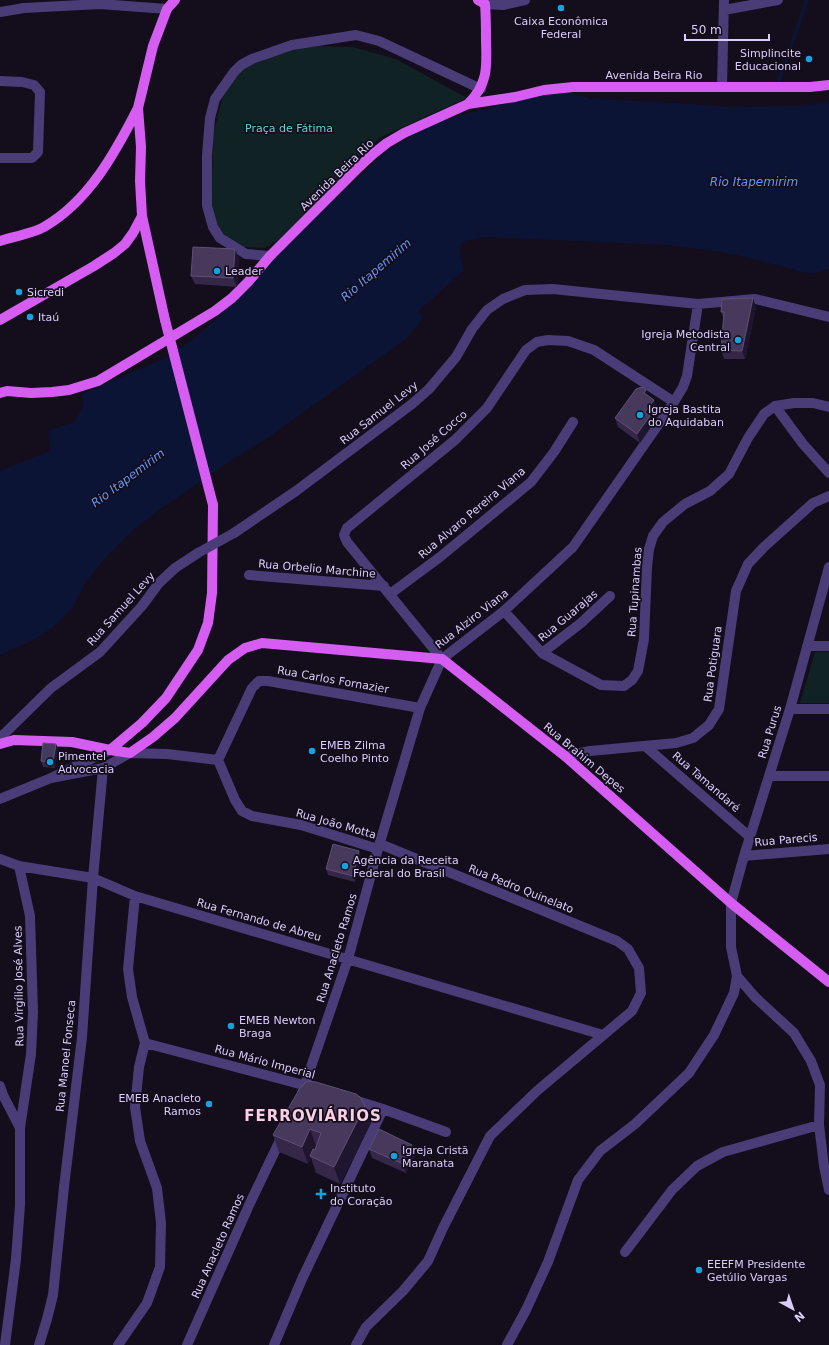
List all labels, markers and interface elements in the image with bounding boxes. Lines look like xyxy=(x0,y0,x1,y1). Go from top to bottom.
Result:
marker: Caixa Econômica Federal xyxy=(556,3,566,13)
place label: Caixa Econômica Federal xyxy=(514,15,608,41)
scale bar xyxy=(685,16,769,42)
text: 50 m xyxy=(691,23,722,37)
place label: Simplincite Educacional xyxy=(735,47,801,73)
marker: Simplincite Educacional xyxy=(804,54,814,64)
street label: Avenida Beira Rio xyxy=(606,69,703,82)
park label: Praça de Fátima xyxy=(245,122,333,135)
street label: Avenida Beira Rio xyxy=(298,136,377,213)
water label: Rio Itapemirim xyxy=(710,175,798,189)
water label: Rio Itapemirim xyxy=(338,236,414,304)
place label: Leader xyxy=(225,265,263,278)
marker: Leader xyxy=(212,266,222,276)
place label: Sicredi xyxy=(27,286,64,299)
marker: Sicredi xyxy=(14,287,24,297)
place label: Itaú xyxy=(38,311,59,324)
marker: Itaú xyxy=(25,312,35,322)
place label: Igreja Metodista Central xyxy=(641,328,730,354)
marker: Igreja Metodista Central xyxy=(733,335,743,345)
street label: Rua Samuel Levy xyxy=(338,378,421,447)
place label: Igreja Bastita do Aquidaban xyxy=(648,403,724,429)
street label: Rua José Cocco xyxy=(398,408,470,472)
marker: Igreja Bastita do Aquidaban xyxy=(635,410,645,420)
water label: Rio Itapemirim xyxy=(88,446,168,510)
street label: Rua Alvaro Pereira Viana xyxy=(416,465,528,561)
street label: Rua Tupinambas xyxy=(625,546,645,637)
street label: Rua Orbelio Marchine xyxy=(258,557,377,581)
street label: Rua Samuel Levy xyxy=(84,569,158,649)
street label: Rua Alziro Viana xyxy=(433,586,511,652)
street label: Rua Guarajas xyxy=(536,587,600,645)
street label: Rua Potiguara xyxy=(701,625,725,703)
street label: Rua Carlos Fornazier xyxy=(276,664,390,696)
street label: Rua Purus xyxy=(756,704,784,760)
street label: Rua Brahim Depes xyxy=(541,720,627,796)
place label: EMEB Zilma Coelho Pinto xyxy=(320,739,389,765)
marker: EMEB Zilma Coelho Pinto xyxy=(307,746,317,756)
street label: Rua Tamandaré xyxy=(670,749,743,815)
place label: Pimentel Advocacia xyxy=(58,750,114,776)
marker: Pimentel Advocacia xyxy=(45,757,55,767)
street label: Rua João Motta xyxy=(294,806,378,842)
street label: Rua Parecis xyxy=(754,831,818,849)
place label: Agência da Receita Federal do Brasil xyxy=(353,854,459,880)
marker: Agência da Receita Federal do Brasil xyxy=(340,861,350,871)
street label: Rua Pedro Quinelato xyxy=(467,862,576,916)
street label: Rua Anacleto Ramos xyxy=(314,892,360,1004)
street label: Rua Fernando de Abreu xyxy=(195,896,323,944)
street label: Rua Virgílio José Alves xyxy=(11,925,27,1047)
street label: Rua Manoel Fonseca xyxy=(54,999,78,1113)
place label: EMEB Newton Braga xyxy=(239,1014,315,1040)
marker: EMEB Newton Braga xyxy=(226,1021,236,1031)
street label: Rua Mário Imperial xyxy=(213,1042,317,1082)
place label: EMEB Anacleto Ramos xyxy=(118,1092,201,1118)
marker: EMEB Anacleto Ramos xyxy=(204,1099,214,1109)
district label: FERROVIÁRIOS xyxy=(244,1106,382,1125)
place label: Igreja Cristã Maranata xyxy=(402,1144,469,1170)
marker: Igreja Cristã Maranata xyxy=(389,1151,399,1161)
place label: Instituto do Coração xyxy=(330,1182,393,1208)
marker: Instituto do Coração xyxy=(315,1188,327,1200)
street label: Rua Anacleto Ramos xyxy=(189,1191,247,1300)
place label: EEEFM Presidente Getúlio Vargas xyxy=(707,1258,805,1284)
marker: EEEFM Presidente Getúlio Vargas xyxy=(694,1265,704,1275)
north arrow xyxy=(773,1289,813,1329)
text: N xyxy=(791,1308,807,1324)

